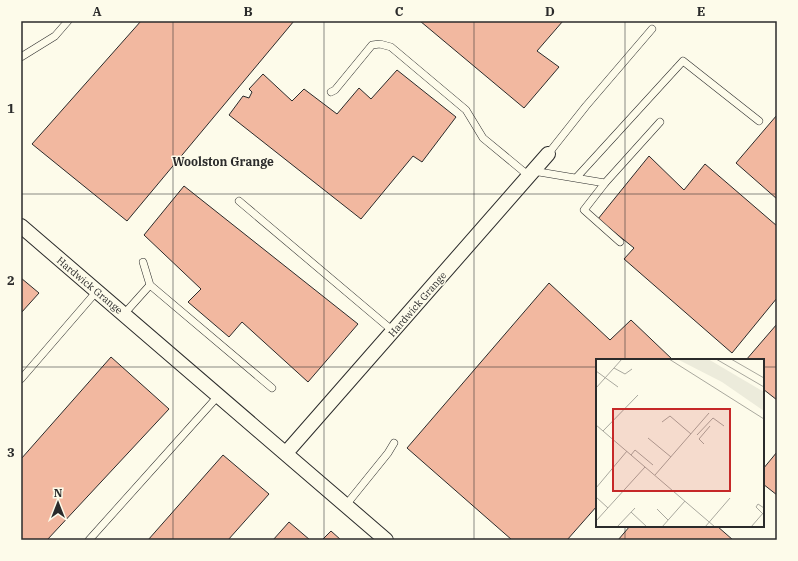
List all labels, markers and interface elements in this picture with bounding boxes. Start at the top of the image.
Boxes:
text: A [92,3,102,20]
text: B [243,3,253,20]
text: C [395,3,404,20]
text: D [545,3,555,20]
text: E [697,3,705,20]
text: 1 [7,100,15,117]
district label: Woolston Grange [172,154,274,169]
street label: Hardwick Grange [54,254,125,317]
street label: Hardwick Grange [385,269,449,340]
text: 2 [7,272,15,289]
inset map [596,359,764,527]
text: 3 [7,444,15,461]
north arrow [38,483,78,523]
text: N [54,486,63,500]

